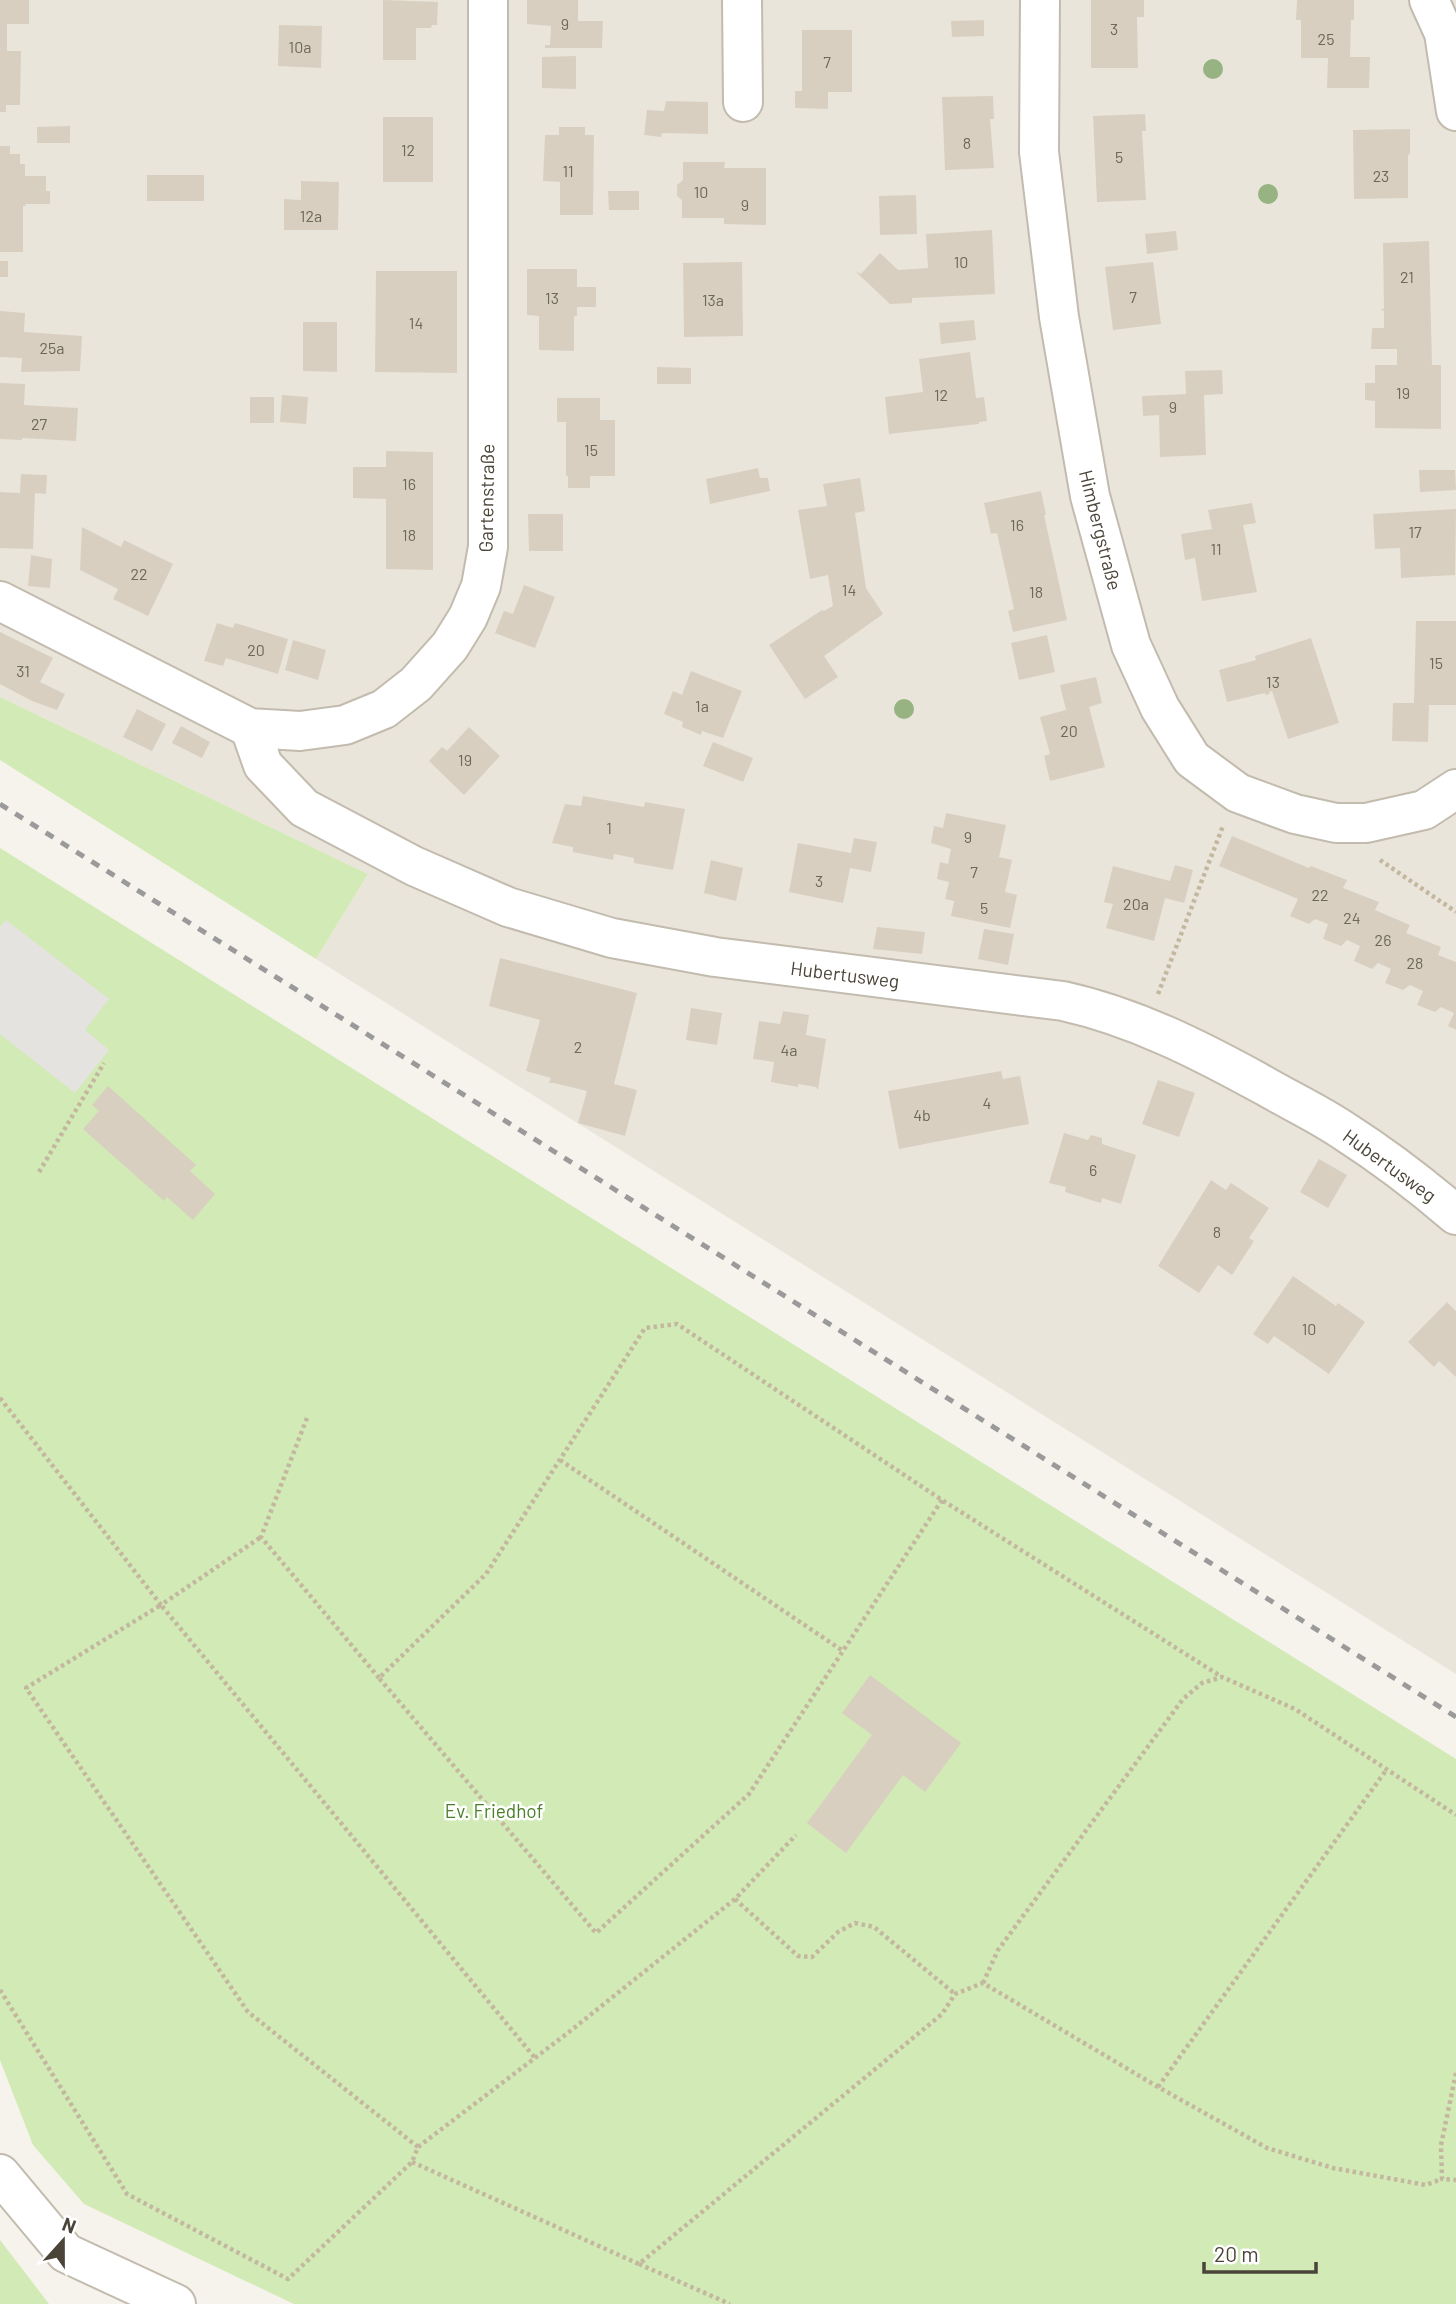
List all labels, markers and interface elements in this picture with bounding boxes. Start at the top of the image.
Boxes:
house number: 9 [561,14,569,33]
house number: 3 [1110,19,1118,38]
house number: 25 [1318,29,1334,48]
house number: 10a [289,37,311,56]
house number: 7 [823,52,831,71]
house number: 8 [963,133,971,152]
house number: 12 [401,140,415,159]
house number: 5 [1115,147,1123,166]
house number: 11 [562,161,574,180]
house number: 23 [1373,166,1389,185]
house number: 10 [694,182,708,201]
house number: 9 [741,195,749,214]
house number: 12a [300,206,322,225]
house number: 10 [954,252,968,271]
house number: 21 [1400,267,1414,286]
house number: 7 [1129,287,1137,306]
house number: 13 [545,288,559,307]
house number: 13a [702,290,724,309]
house number: 14 [409,313,423,332]
house number: 25a [40,338,64,357]
house number: 19 [1396,383,1410,402]
house number: 12 [934,385,948,404]
house number: 9 [1169,397,1177,416]
house number: 27 [31,414,47,433]
house number: 15 [584,440,598,459]
street label: Gartenstraße [474,443,498,553]
street label: Himbergstraße [1075,467,1127,593]
house number: 16 [402,474,416,493]
house number: 16 [1010,515,1024,534]
house number: 17 [1408,522,1422,541]
house number: 18 [402,525,416,544]
house number: 11 [1210,539,1222,558]
house number: 22 [130,564,148,583]
house number: 14 [842,580,856,599]
house number: 18 [1029,582,1043,601]
house number: 20 [247,640,265,659]
house number: 15 [1429,653,1443,672]
house number: 31 [16,661,30,680]
house number: 13 [1266,672,1280,691]
house number: 1a [695,696,709,715]
house number: 20 [1060,721,1078,740]
house number: 19 [458,750,472,769]
house number: 1 [606,818,612,837]
house number: 9 [964,827,972,846]
house number: 7 [970,862,978,881]
house number: 3 [815,871,823,890]
house number: 22 [1311,885,1329,904]
house number: 20a [1123,894,1149,913]
house number: 5 [980,898,988,917]
house number: 24 [1343,908,1361,927]
house number: 26 [1375,930,1391,949]
house number: 28 [1407,953,1423,972]
street label: Hubertusweg [789,956,901,992]
house number: 2 [574,1037,582,1056]
house number: 4a [781,1040,798,1059]
house number: 4 [983,1093,991,1112]
house number: 4b [913,1105,931,1124]
street label: Hubertusweg [1339,1124,1441,1206]
house number: 6 [1089,1160,1097,1179]
house number: 8 [1213,1222,1221,1241]
house number: 10 [1302,1319,1316,1338]
park label: Ev. Friedhof [445,1799,543,1822]
north arrow [28,2206,98,2276]
text: N [59,2212,79,2238]
scale bar [1204,2230,1316,2274]
text: 20 m [1214,2241,1259,2266]

